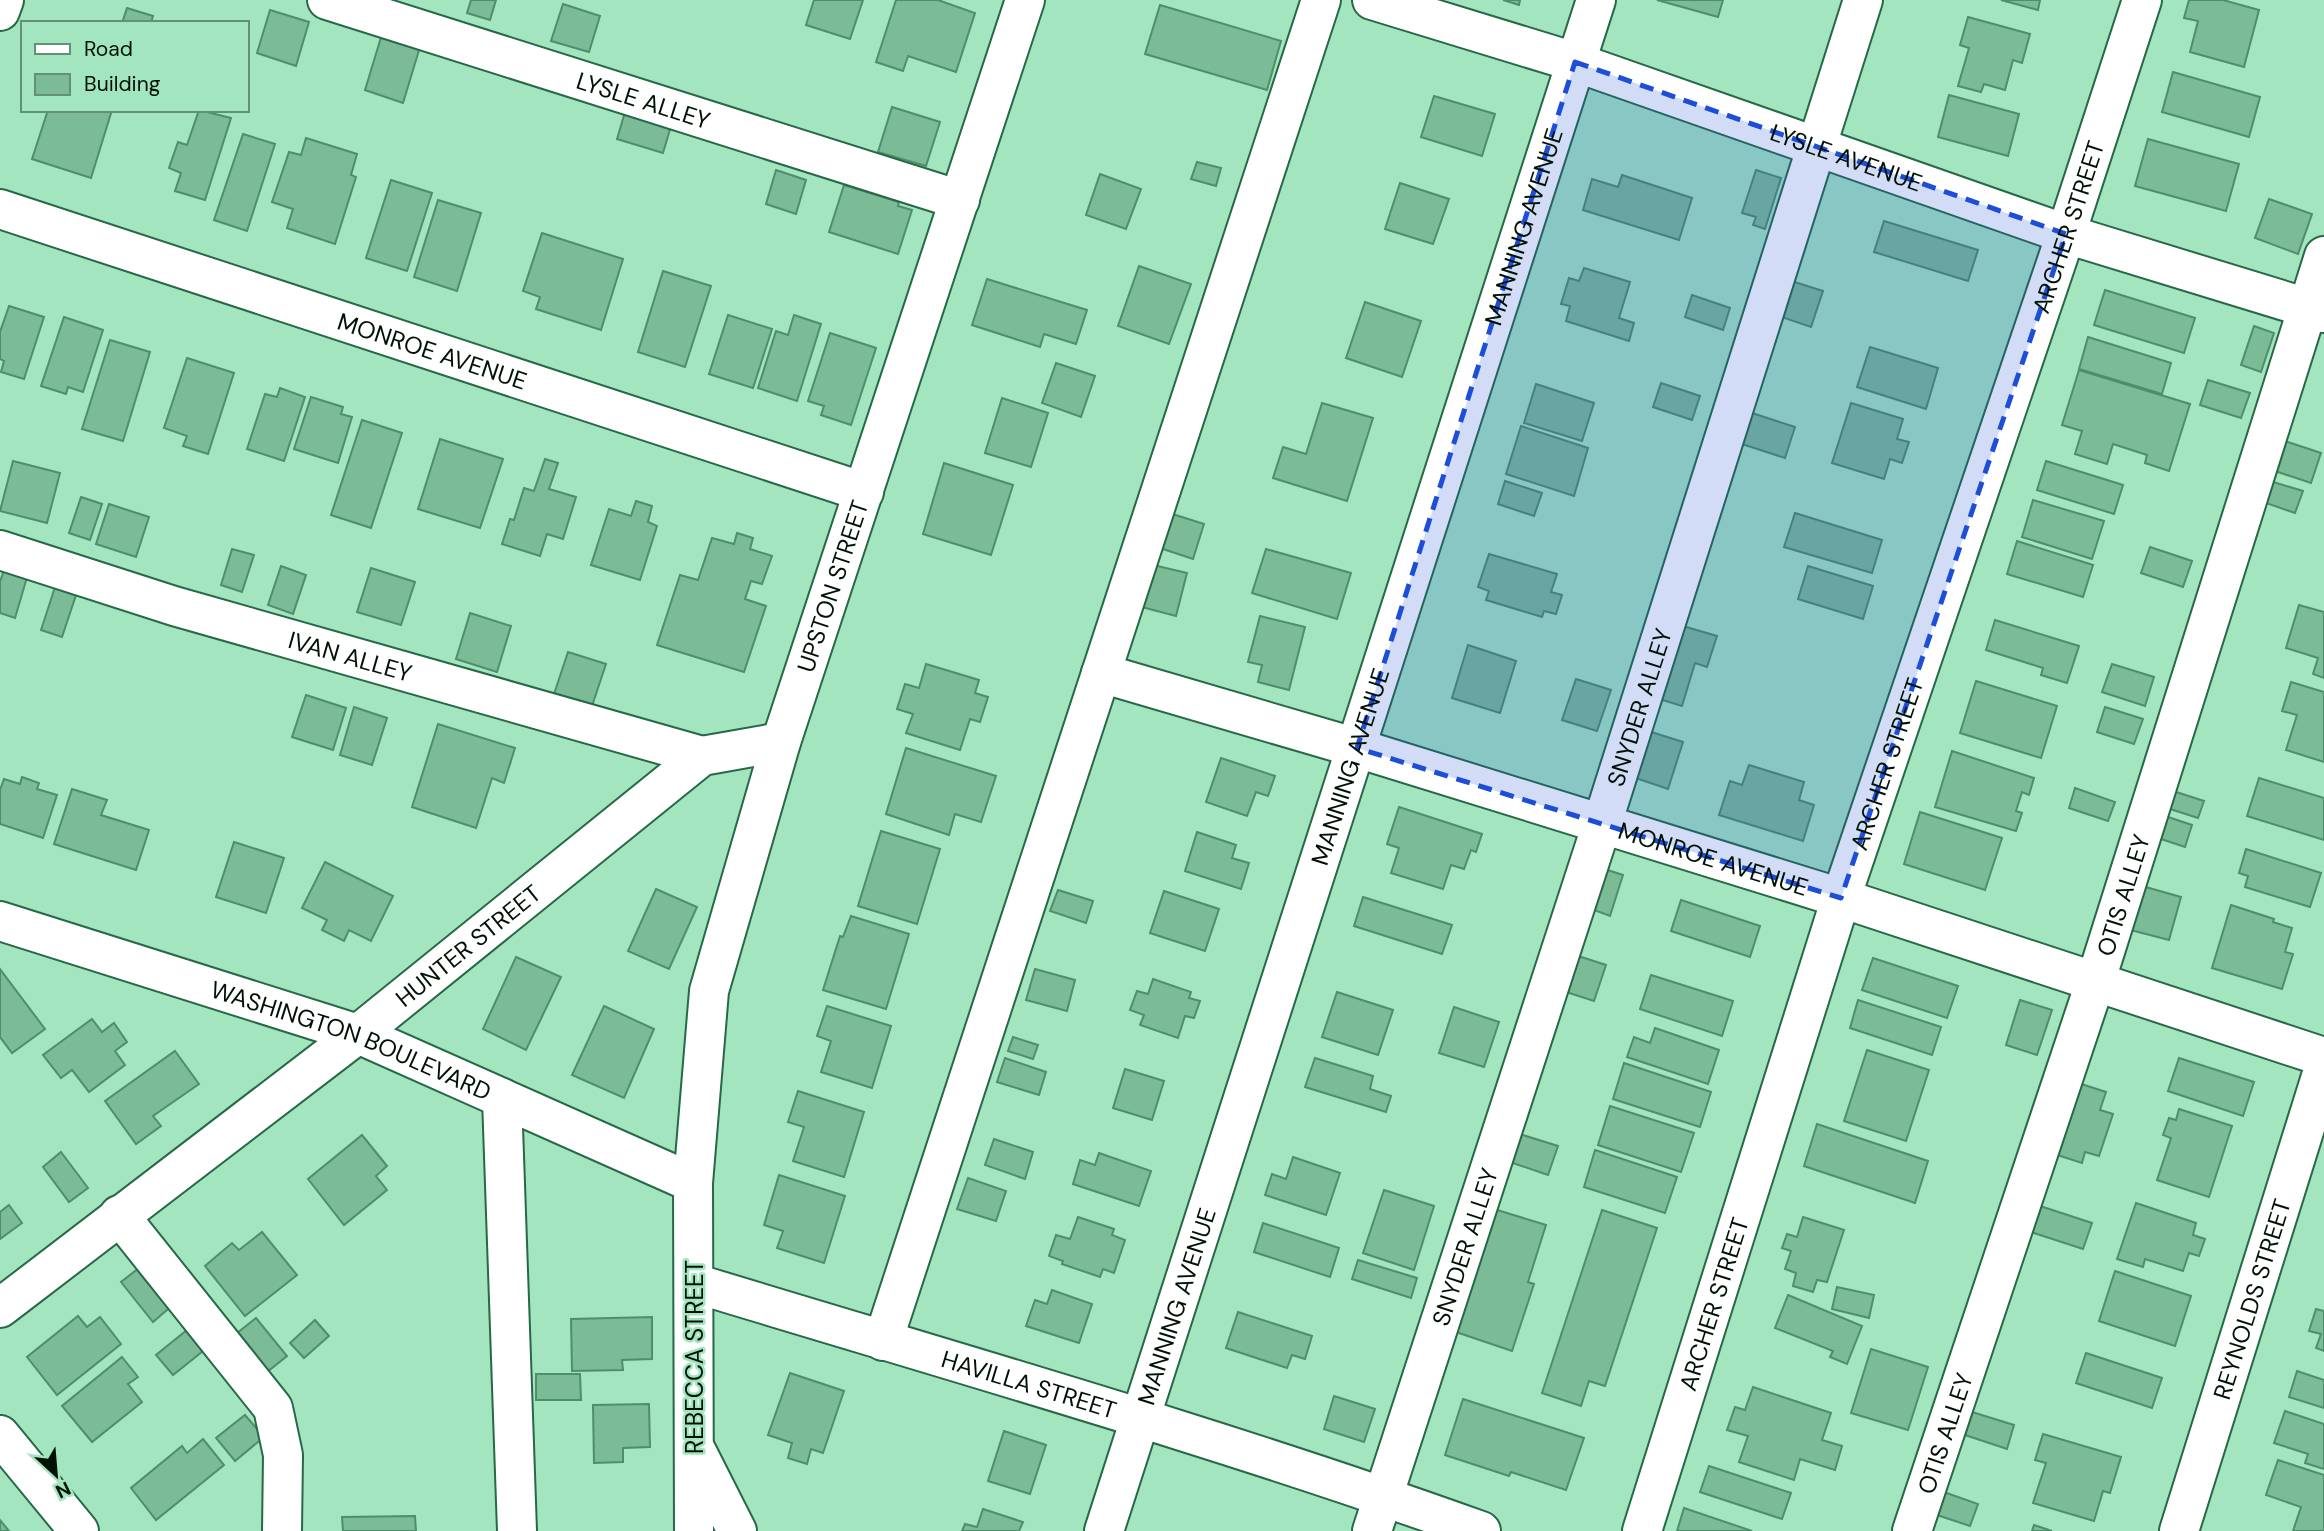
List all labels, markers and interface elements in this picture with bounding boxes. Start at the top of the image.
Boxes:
legend [21,21,248,112]
text: Road [84,35,133,63]
street label: LYSLE ALLEY [573,64,714,136]
text: Building [84,70,161,98]
street label: LYSLE AVENUE [1766,116,1927,198]
street label: MANNING AVENUE [1477,124,1569,329]
street label: ARCHER STREET [2025,137,2111,317]
street label: MONROE AVENUE [334,305,531,396]
street label: UPSTON STREET [790,496,875,676]
street label: IVAN ALLEY [285,624,416,688]
street label: SNYDER ALLEY [1599,624,1679,790]
street label: MANNING AVENUE [1304,664,1396,869]
street label: ARCHER STREET [1843,674,1930,854]
street label: MONROE AVENUE [1615,814,1812,902]
street label: OTIS ALLEY [2089,830,2156,960]
street label: HUNTER STREET [389,877,547,1013]
street label: WASHINGTON BOULEVARD [207,973,496,1107]
street label: SNYDER ALLEY [1424,1164,1505,1329]
street label: REYNOLDS STREET [2206,1195,2297,1403]
street label: MANNING AVENUE [1130,1204,1222,1409]
street label: ARCHER STREET [1672,1214,1755,1394]
street label: REBECCA STREET [679,1260,710,1454]
street label: HAVILLA STREET [938,1343,1120,1425]
street label: OTIS ALLEY [1910,1369,1979,1498]
north arrow [21,1440,91,1510]
text: N [52,1476,75,1504]

